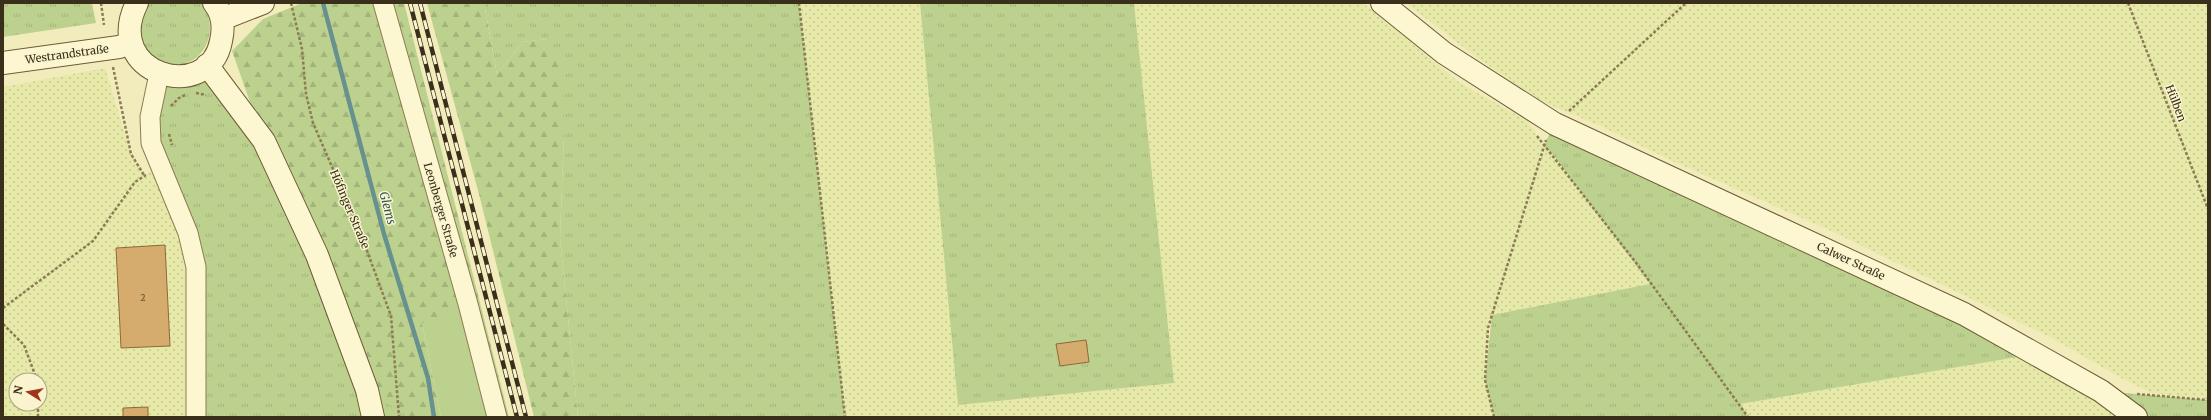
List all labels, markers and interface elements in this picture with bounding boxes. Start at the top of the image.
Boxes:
street label: Westrandstraße [23,41,110,67]
street label: Hülben [2163,82,2190,124]
street label: Leonberger Straße [421,161,461,259]
street label: Höfinger Straße [327,167,373,251]
water label: Glems [376,190,400,226]
street label: Calwer Straße [1815,239,1888,283]
house number: 2 [140,292,146,303]
north arrow [8,372,48,412]
text: N [10,384,26,396]

